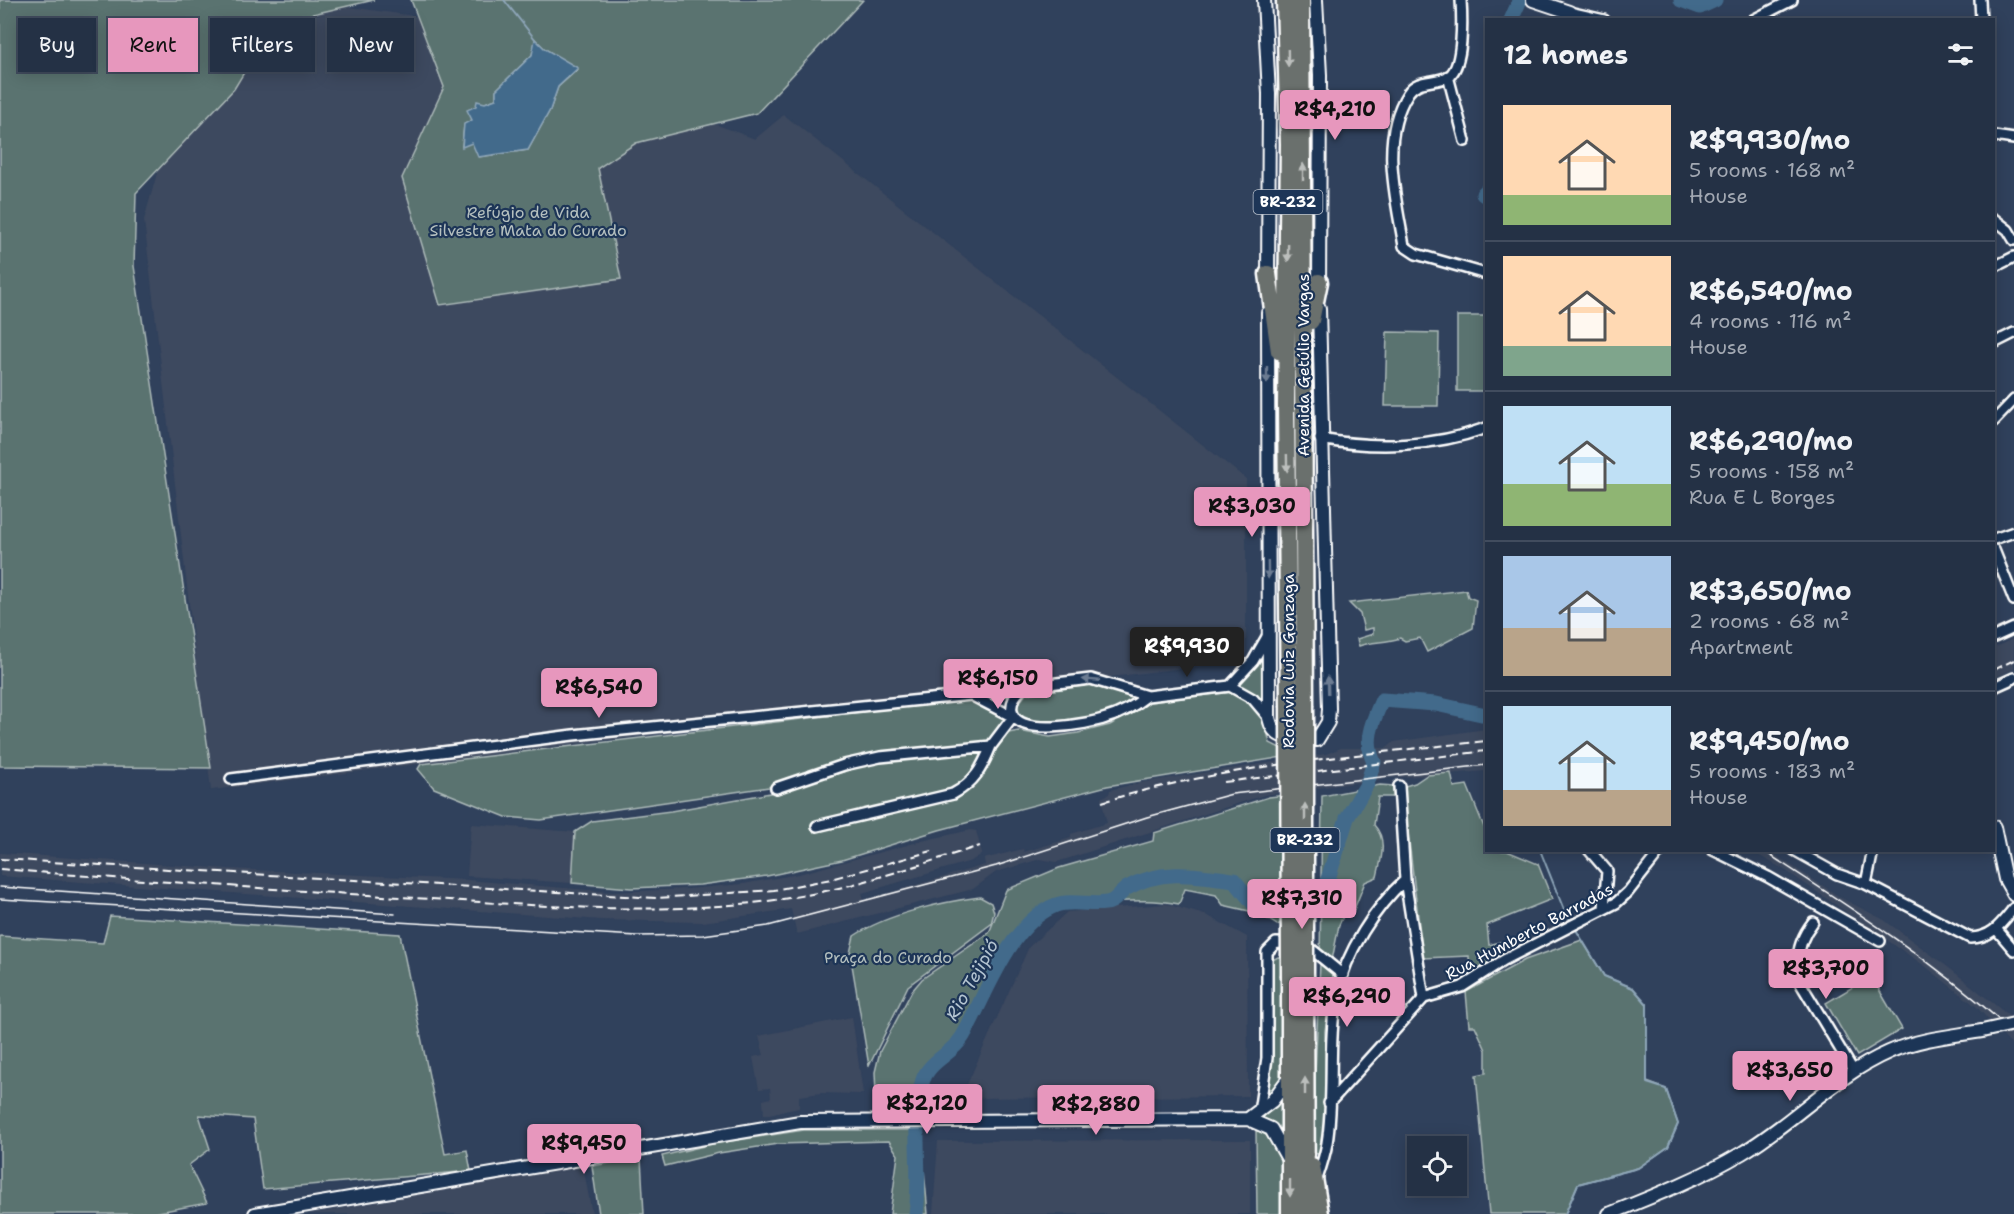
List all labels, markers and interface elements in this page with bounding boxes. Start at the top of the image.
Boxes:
chip: Buy [18,18,96,72]
chip: Rent [108,18,198,72]
chip: Filters [210,18,315,72]
chip: New [327,18,414,72]
text: 12 homes [1503,37,1628,72]
icon: filters [1944,38,1977,71]
one-way arrow [1283,49,1293,68]
pin: R$4,210 [1280,90,1390,141]
text: R$4,210 [1294,96,1376,122]
text: R$9,930/mo [1689,122,1850,157]
icon: home [1551,129,1623,201]
text: 5 rooms · 168 m² [1689,157,1855,183]
one-way arrow [1298,163,1308,182]
text: House [1689,183,1748,209]
road number: BR-232 [1254,190,1322,214]
park label: Refúgio de Vida Silvestre Mata do Curado [429,202,627,241]
one-way arrow [1283,244,1293,263]
text: R$6,540/mo [1689,273,1853,308]
street label: Avenida Getúlio Vargas [1293,274,1314,456]
icon: home [1551,280,1623,352]
text: 4 rooms · 116 m² [1689,308,1851,334]
text: House [1689,334,1748,360]
one-way arrow [1262,365,1272,384]
text: R$6,290/mo [1689,423,1853,458]
icon: home [1551,430,1623,502]
one-way arrow [1282,454,1292,473]
text: 5 rooms · 158 m² [1689,458,1854,484]
text: Rua E L Borges [1689,484,1835,510]
pin: R$3,030 [1197,487,1307,538]
text: R$3,030 [1208,493,1296,519]
one-way arrow [1263,560,1273,579]
text: R$3,650/mo [1689,573,1852,608]
street label: Rodovia Luiz Gonzaga [1278,574,1299,748]
icon: home [1551,580,1623,652]
text: 2 rooms · 68 m² [1689,608,1849,634]
pin: R$9,930 [1132,627,1242,678]
text: R$9,930 [1144,633,1230,659]
text: Apartment [1689,634,1793,660]
pin: R$6,150 [943,659,1053,710]
text: R$6,150 [957,665,1039,691]
pin: R$6,540 [544,668,654,719]
text: R$6,540 [555,674,643,700]
one-way arrow [1081,675,1100,685]
one-way arrow [1323,675,1332,694]
text: R$9,450/mo [1689,723,1850,758]
icon: home [1551,730,1623,802]
text: 5 rooms · 183 m² [1689,758,1855,784]
text: House [1689,784,1748,810]
one-way arrow [1300,803,1310,822]
road number: BR-232 [1270,828,1340,852]
street label: Rua Humberto Barradas [1442,878,1617,985]
pin: R$7,310 [1247,879,1357,930]
text: R$7,310 [1261,885,1343,911]
water label: Rio Tejipió [940,935,1004,1025]
park label: Praça do Curado [824,947,952,968]
pin: R$3,700 [1771,949,1881,1000]
text: R$3,700 [1783,955,1869,981]
pin: R$6,290 [1292,977,1402,1028]
text: R$6,290 [1303,983,1391,1009]
pin: R$3,650 [1735,1051,1845,1102]
text: R$3,650 [1746,1057,1834,1083]
one-way arrow [1300,1077,1310,1096]
pin: R$2,120 [872,1084,982,1135]
pin: R$2,880 [1041,1085,1151,1136]
text: R$2,120 [886,1090,968,1116]
text: R$2,880 [1051,1091,1141,1117]
pin: R$9,450 [529,1124,639,1175]
text: R$9,450 [541,1130,627,1156]
map controls [1407,1136,1467,1196]
button: locate [1407,1136,1467,1196]
one-way arrow [1286,1178,1295,1197]

